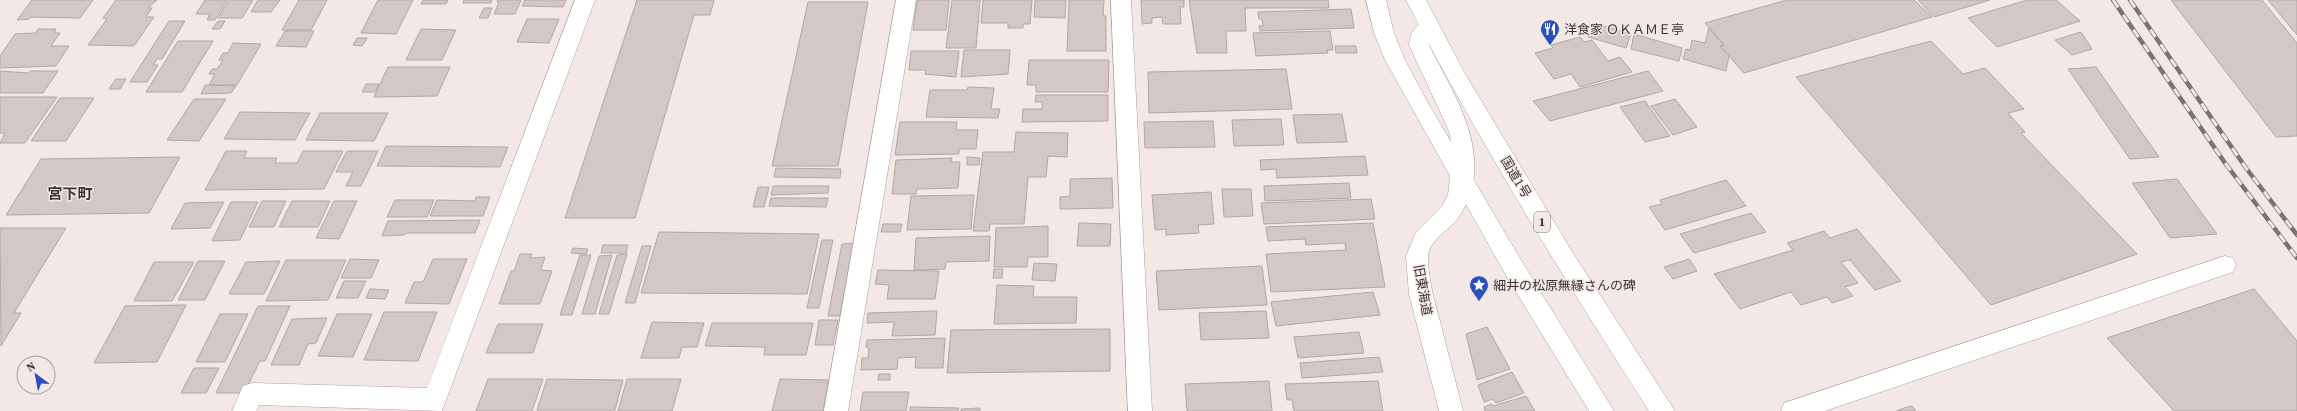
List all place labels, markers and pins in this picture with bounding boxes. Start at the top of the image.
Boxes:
restaurant icon: 洋食家 ＯＫＡＭＥ亭 [1539,18,1561,46]
place label: 洋食家 ＯＫＡＭＥ亭 [1564,21,1684,38]
place icon: 細井の松原無縁さんの碑 [1468,274,1490,302]
place label: 細井の松原無縁さんの碑 [1493,277,1636,294]

